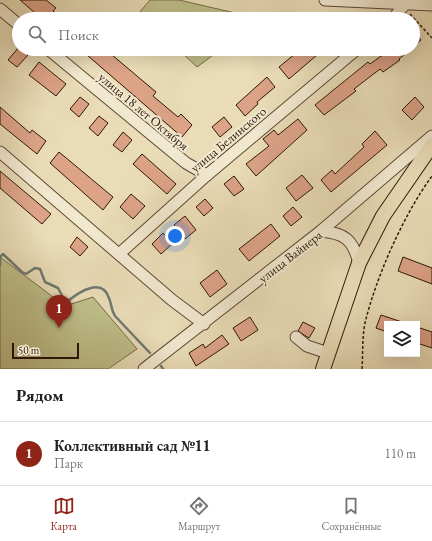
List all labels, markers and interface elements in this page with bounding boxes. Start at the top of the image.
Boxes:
search box [12,12,420,56]
icon: search [26,23,48,45]
text: Поиск [58,25,99,44]
street label: улица 18 лет Октября [95,69,192,154]
street label: улица Белинского [187,103,270,176]
your location [165,226,185,246]
street label: улица Вайнера [255,226,326,287]
pin: 1 [46,295,72,328]
map controls [384,321,420,357]
button: layers [384,321,420,357]
scale bar [12,341,79,360]
text: 50 m [18,343,39,357]
text: Рядом [16,384,64,406]
text: Коллективный сад №11 [54,436,211,455]
text: 1 [26,445,32,462]
text: 110 m [385,445,416,462]
text: Парк [54,455,83,472]
tab: Карта [51,495,77,533]
tab: Маршрут [178,495,220,533]
tab: Сохранённые [321,495,381,533]

